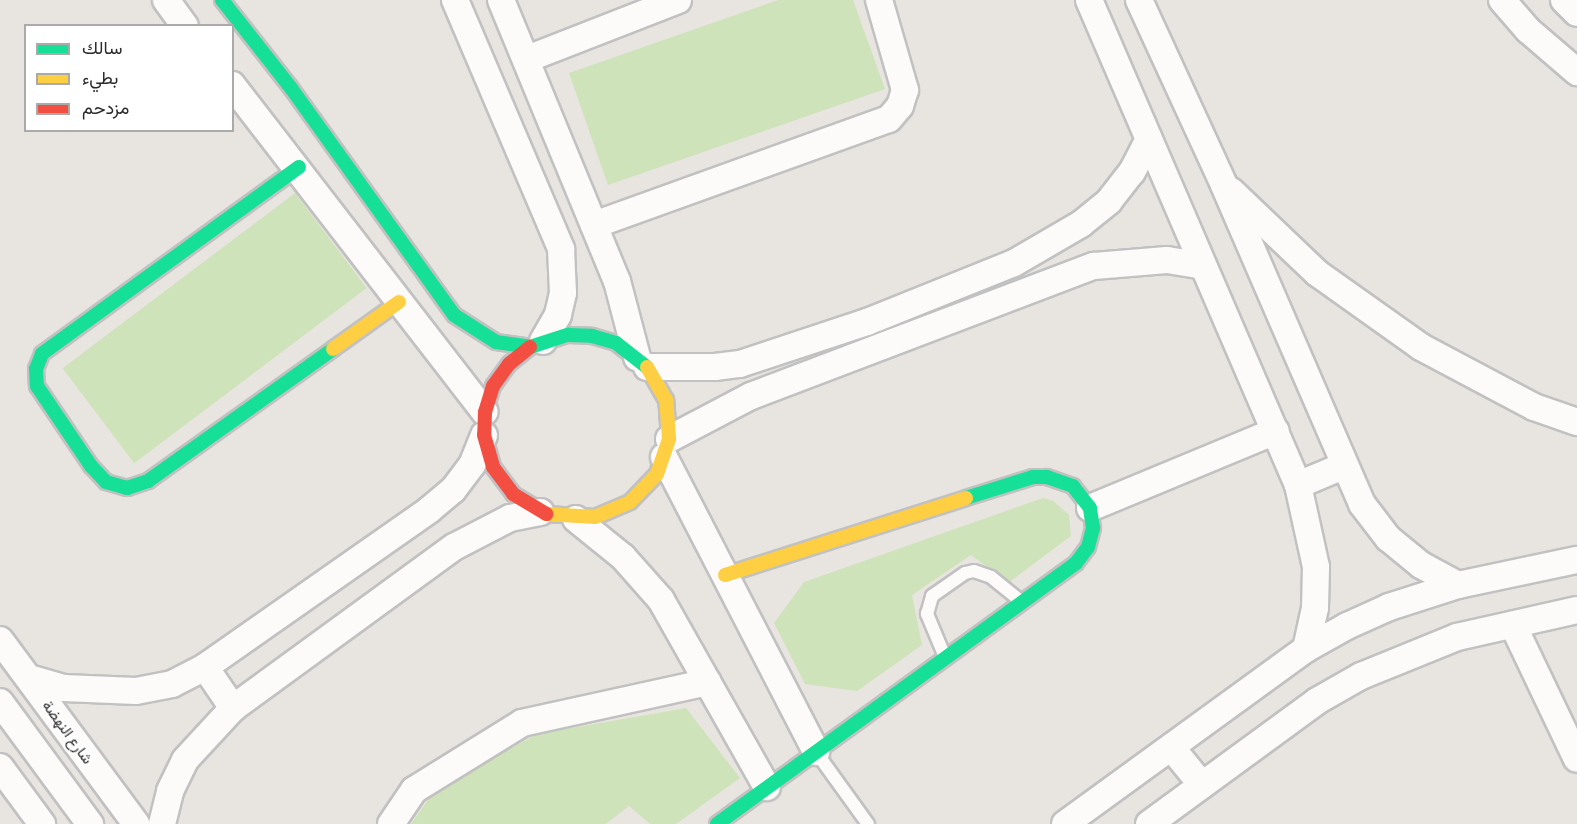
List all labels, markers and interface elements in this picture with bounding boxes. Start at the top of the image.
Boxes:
legend [24,24,234,132]
text: سالك [82,35,122,59]
text: بطيء [82,65,118,89]
text: مزدحم [82,95,129,119]
street label: شارع النهضة [39,697,97,767]

